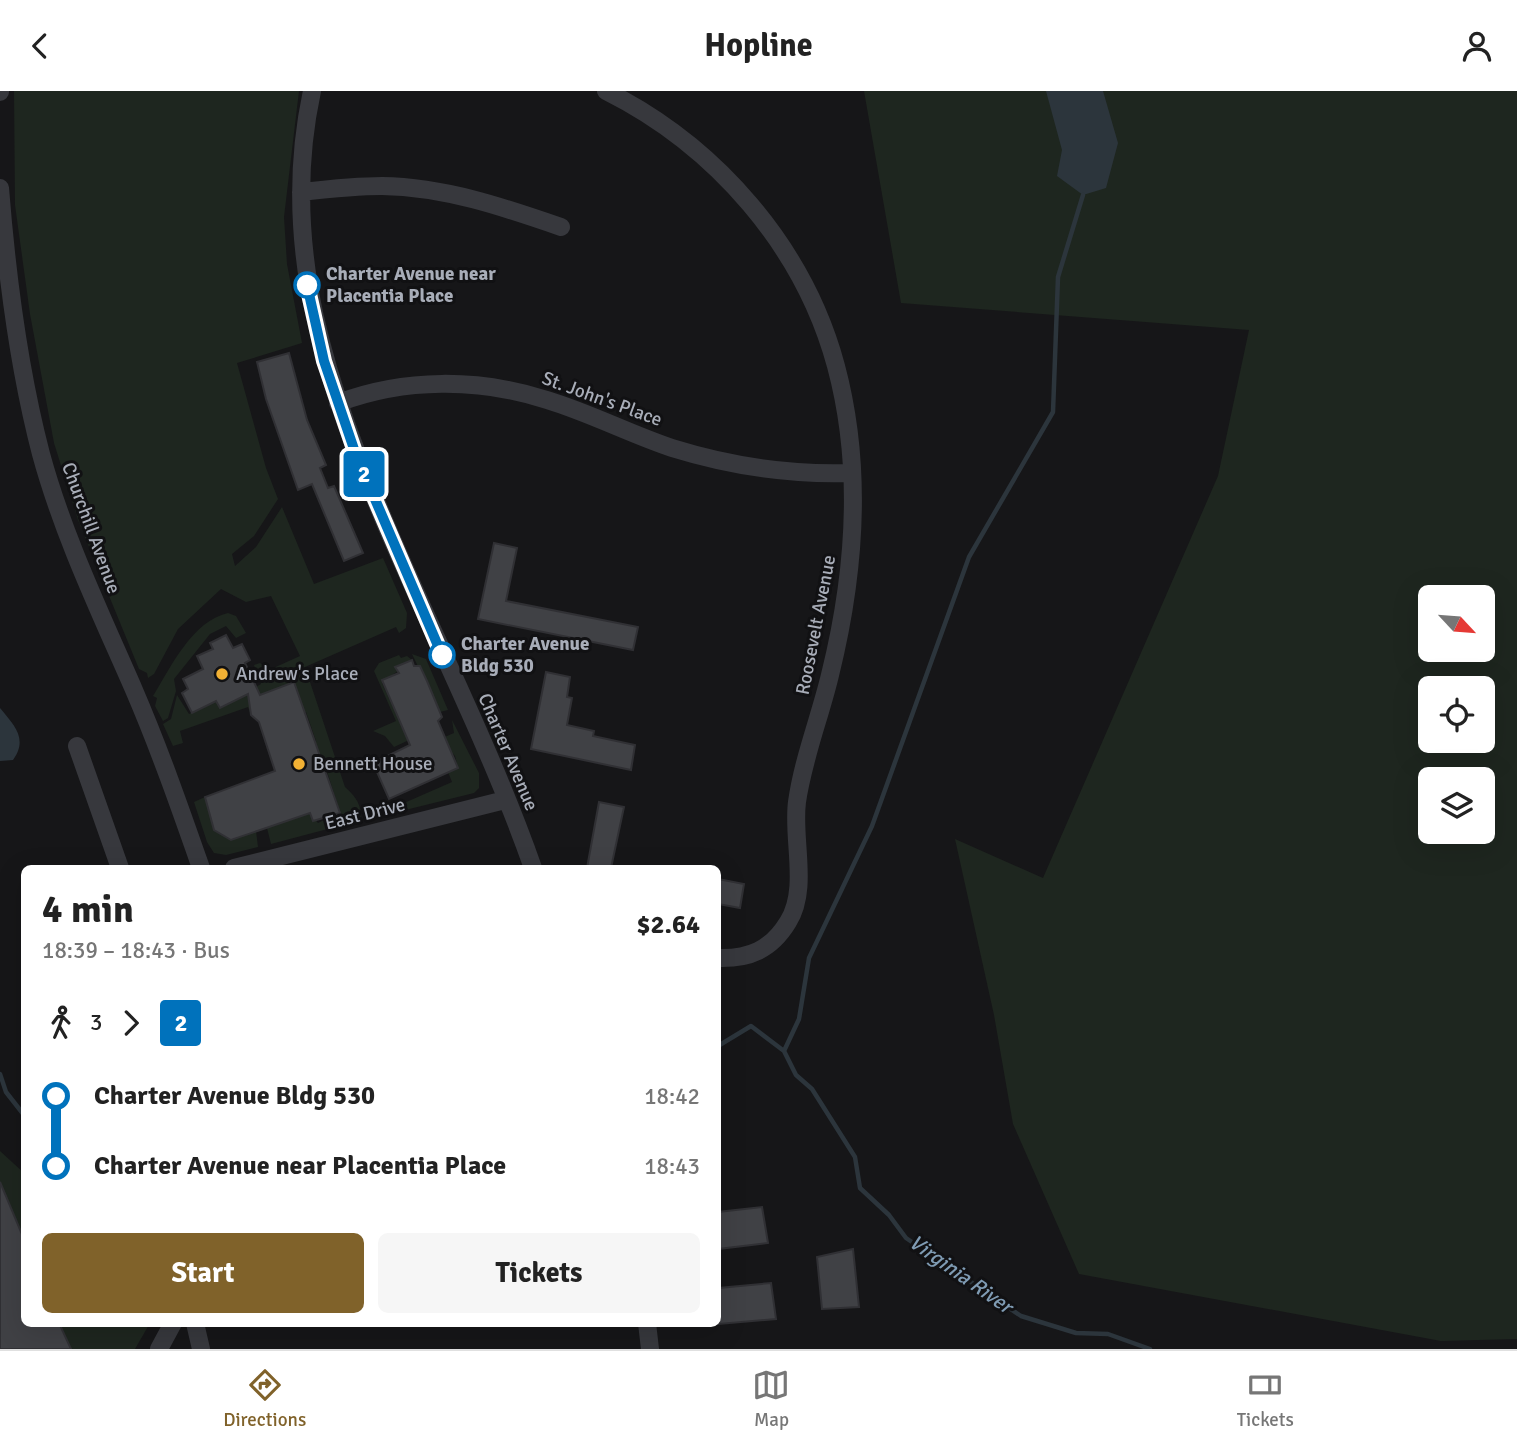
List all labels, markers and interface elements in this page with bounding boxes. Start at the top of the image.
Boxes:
text: Hopline [704,26,813,65]
icon: back [21,27,59,65]
icon: person [1458,27,1496,65]
place label: Charter Avenue near Placentia Place [326,262,496,308]
marker: Charter Avenue near Placentia Place [294,272,320,298]
street label: St. John's Place [539,366,665,432]
line badge: 2 [341,451,387,497]
street label: Churchill Avenue [56,459,126,597]
text: 2 [358,459,370,489]
street label: Roosevelt Avenue [791,553,841,697]
north arrow [1418,585,1494,661]
map controls [1418,585,1495,844]
place label: Charter Avenue Bldg 530 [461,632,589,678]
marker: Charter Avenue Bldg 530 [429,642,455,668]
place label: Andrew's Place [236,662,358,686]
marker: Andrew's Place [214,666,230,682]
button: locate [1418,676,1495,753]
street label: Charter Avenue [472,690,544,814]
place label: Bennett House [313,752,433,776]
marker: Bennett House [291,756,307,772]
button: layers [1418,767,1495,844]
street label: East Drive [322,792,408,836]
text: 4 min [42,886,134,933]
text: $2.64 [636,909,700,941]
text: 18:39 – 18:43 · Bus [42,936,230,965]
icon: walk [42,1004,80,1042]
icon: forward [112,1004,150,1042]
text: 3 [90,1008,102,1037]
text: 2 [174,1008,187,1038]
text: Charter Avenue Bldg 530 [94,1080,375,1112]
text: 18:42 [644,1082,700,1111]
text: Charter Avenue near Placentia Place [94,1150,506,1182]
text: 18:43 [644,1152,700,1181]
water label: Virginia River [904,1229,1020,1321]
button: Start [42,1233,364,1313]
button: Tickets [378,1233,700,1313]
tab: Directions [223,1366,306,1432]
tab: Map [752,1366,790,1432]
tab: Tickets [1237,1366,1294,1432]

